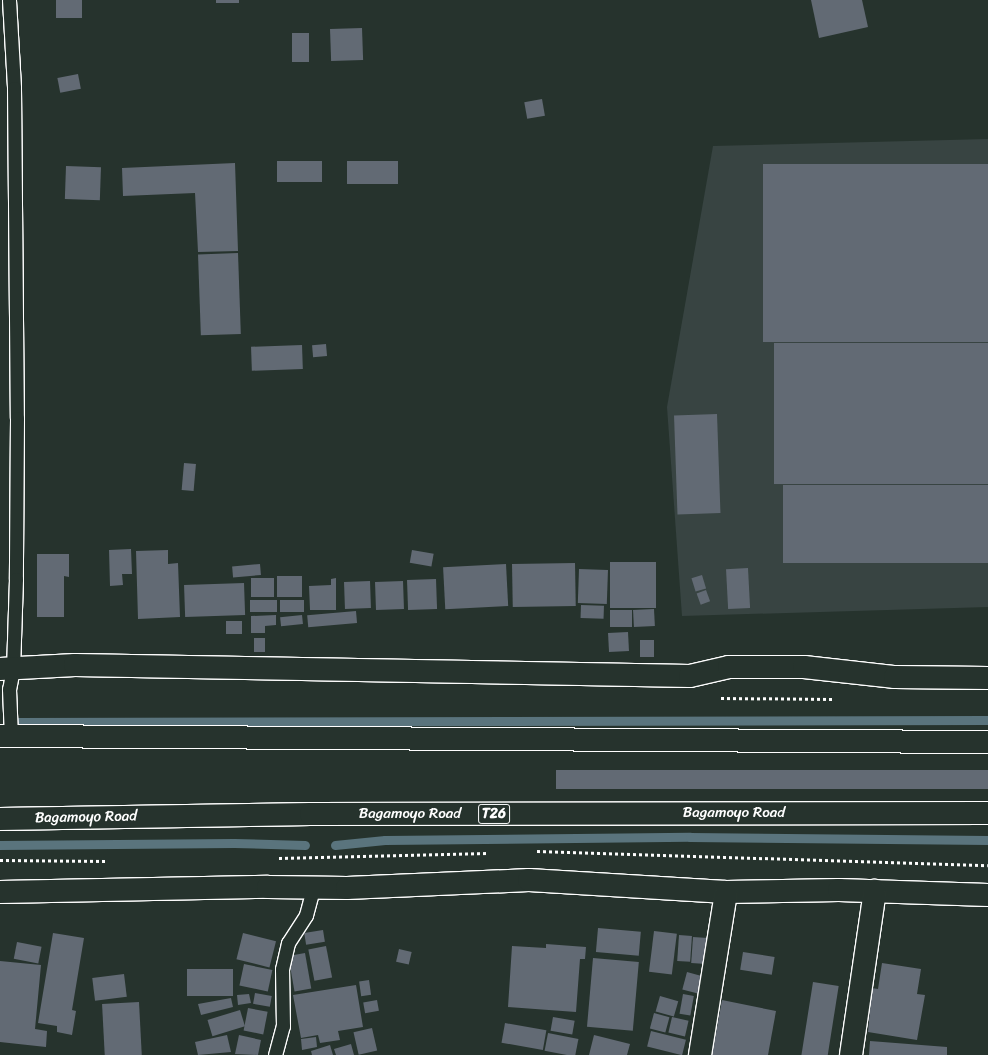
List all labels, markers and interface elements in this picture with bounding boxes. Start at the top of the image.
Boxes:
road number: T26 [478,802,510,826]
street label: Bagamoyo Road [683,804,785,822]
street label: Bagamoyo Road [359,805,461,823]
street label: Bagamoyo Road [35,807,137,827]

